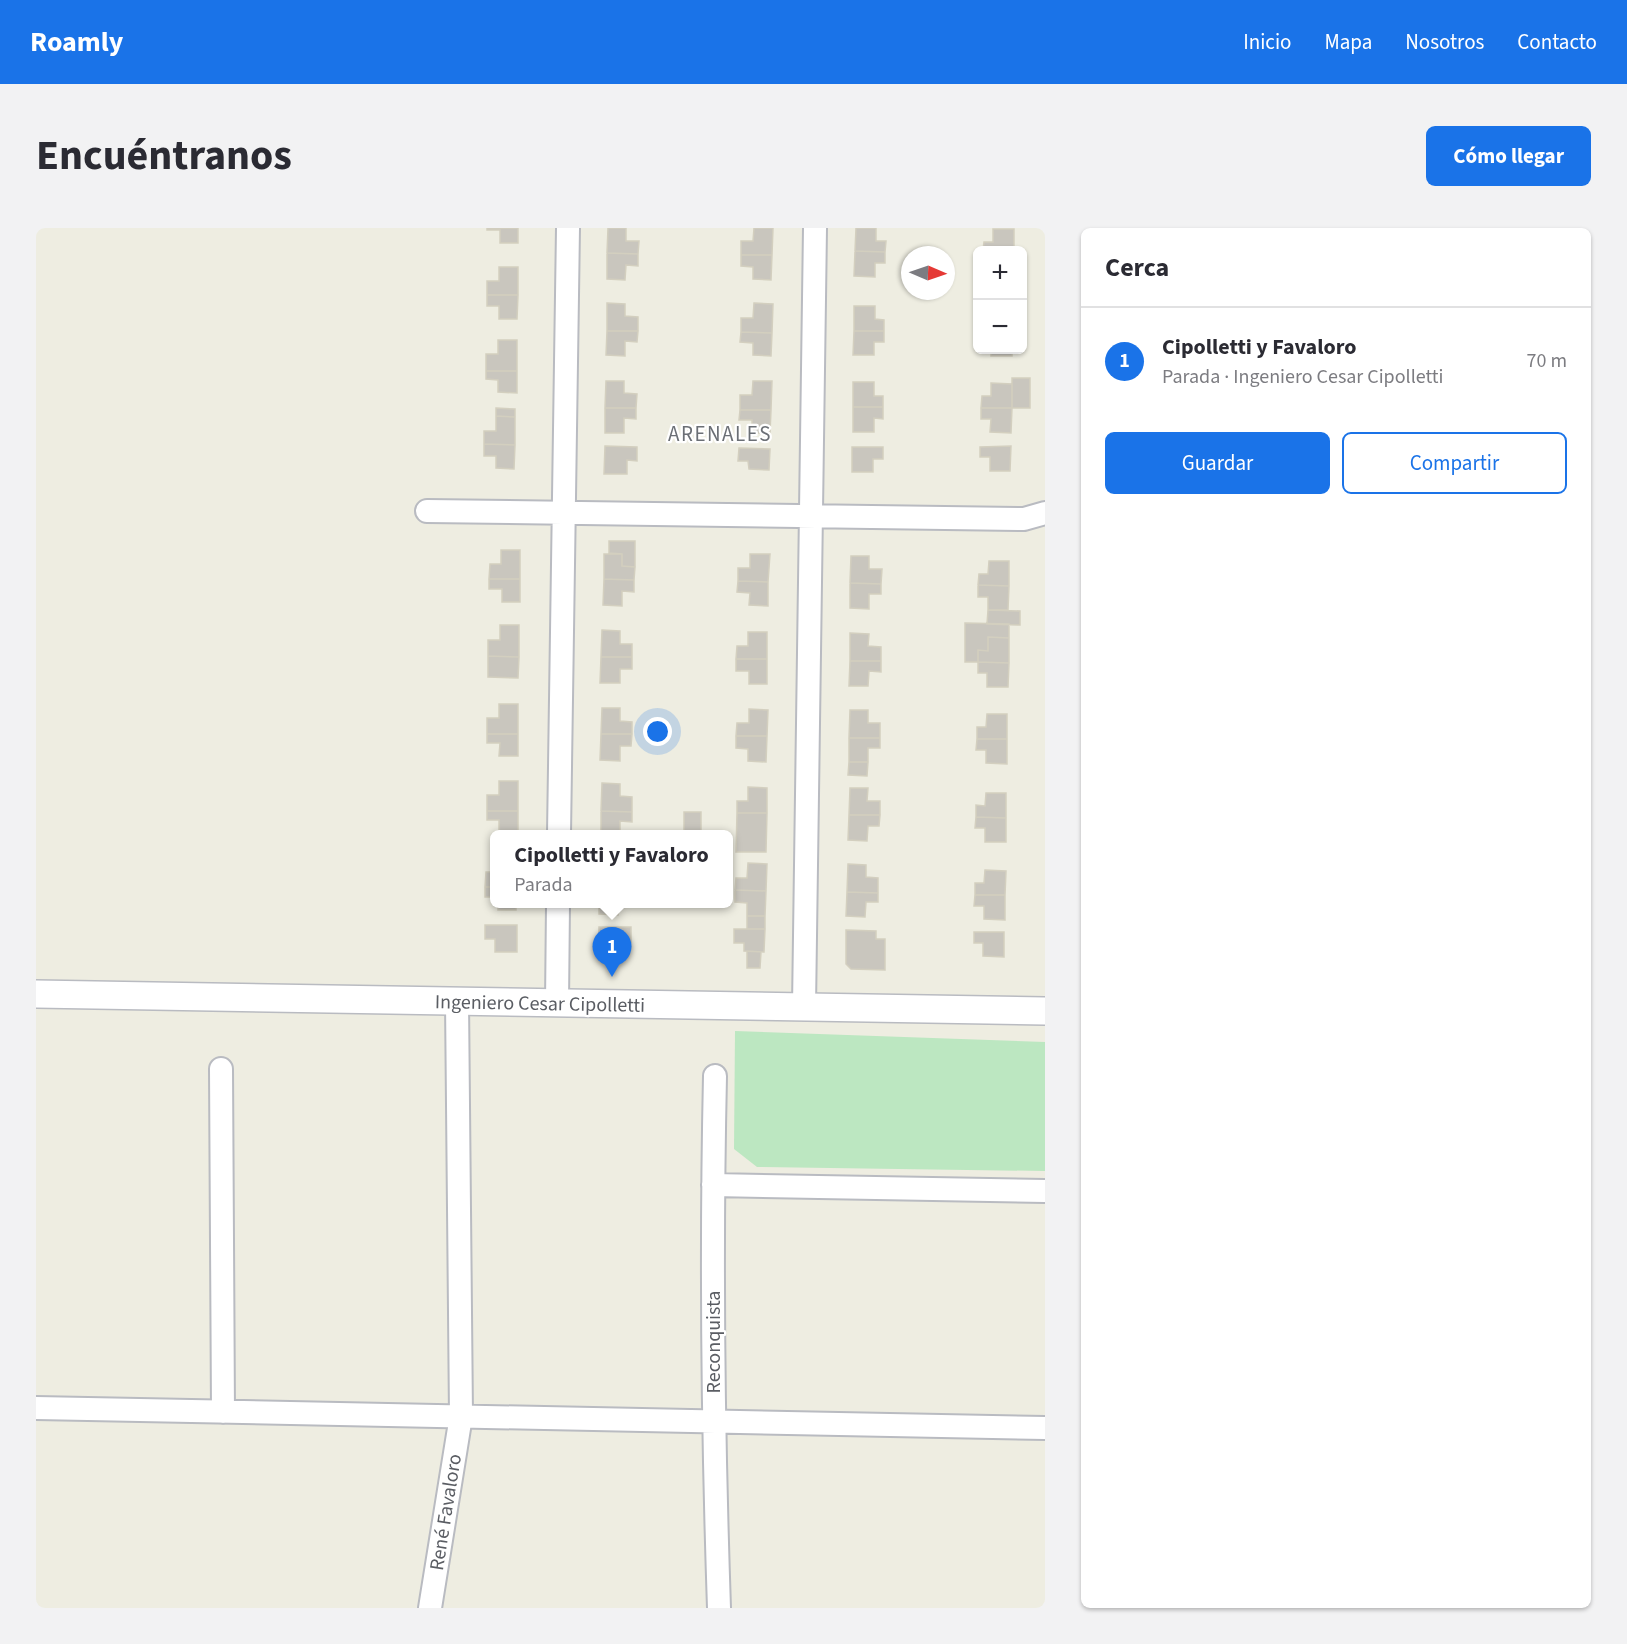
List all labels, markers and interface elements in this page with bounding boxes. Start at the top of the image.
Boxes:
text: Roamly [30,22,123,62]
text: Inicio [1243,27,1291,57]
text: Mapa [1324,27,1372,57]
text: Nosotros [1405,27,1484,57]
text: Contacto [1517,27,1597,57]
text: Encuéntranos [36,126,292,186]
button: Cómo llegar [1426,126,1591,186]
north arrow [901,246,955,300]
map controls [973,246,1027,354]
button: + [973,246,1027,300]
text: Cerca [1105,249,1169,286]
button: − [973,300,1027,354]
text: Cipolletti y Favaloro [1162,331,1356,363]
text: 1 [1119,347,1130,375]
text: 70 m [1527,347,1567,375]
text: Parada · Ingeniero Cesar Cipolletti [1162,363,1444,391]
district label: ARENALES [668,419,772,449]
button: Guardar [1105,432,1330,494]
button: Compartir [1342,432,1567,494]
your location [643,717,672,746]
popup [490,830,733,908]
text: Cipolletti y Favaloro [514,839,709,871]
text: Parada [514,871,573,899]
pin: 1 [592,928,632,977]
street label: Ingeniero Cesar Cipolletti [435,988,645,1020]
street label: Reconquista [700,1291,728,1393]
street label: René Favaloro [423,1452,469,1573]

